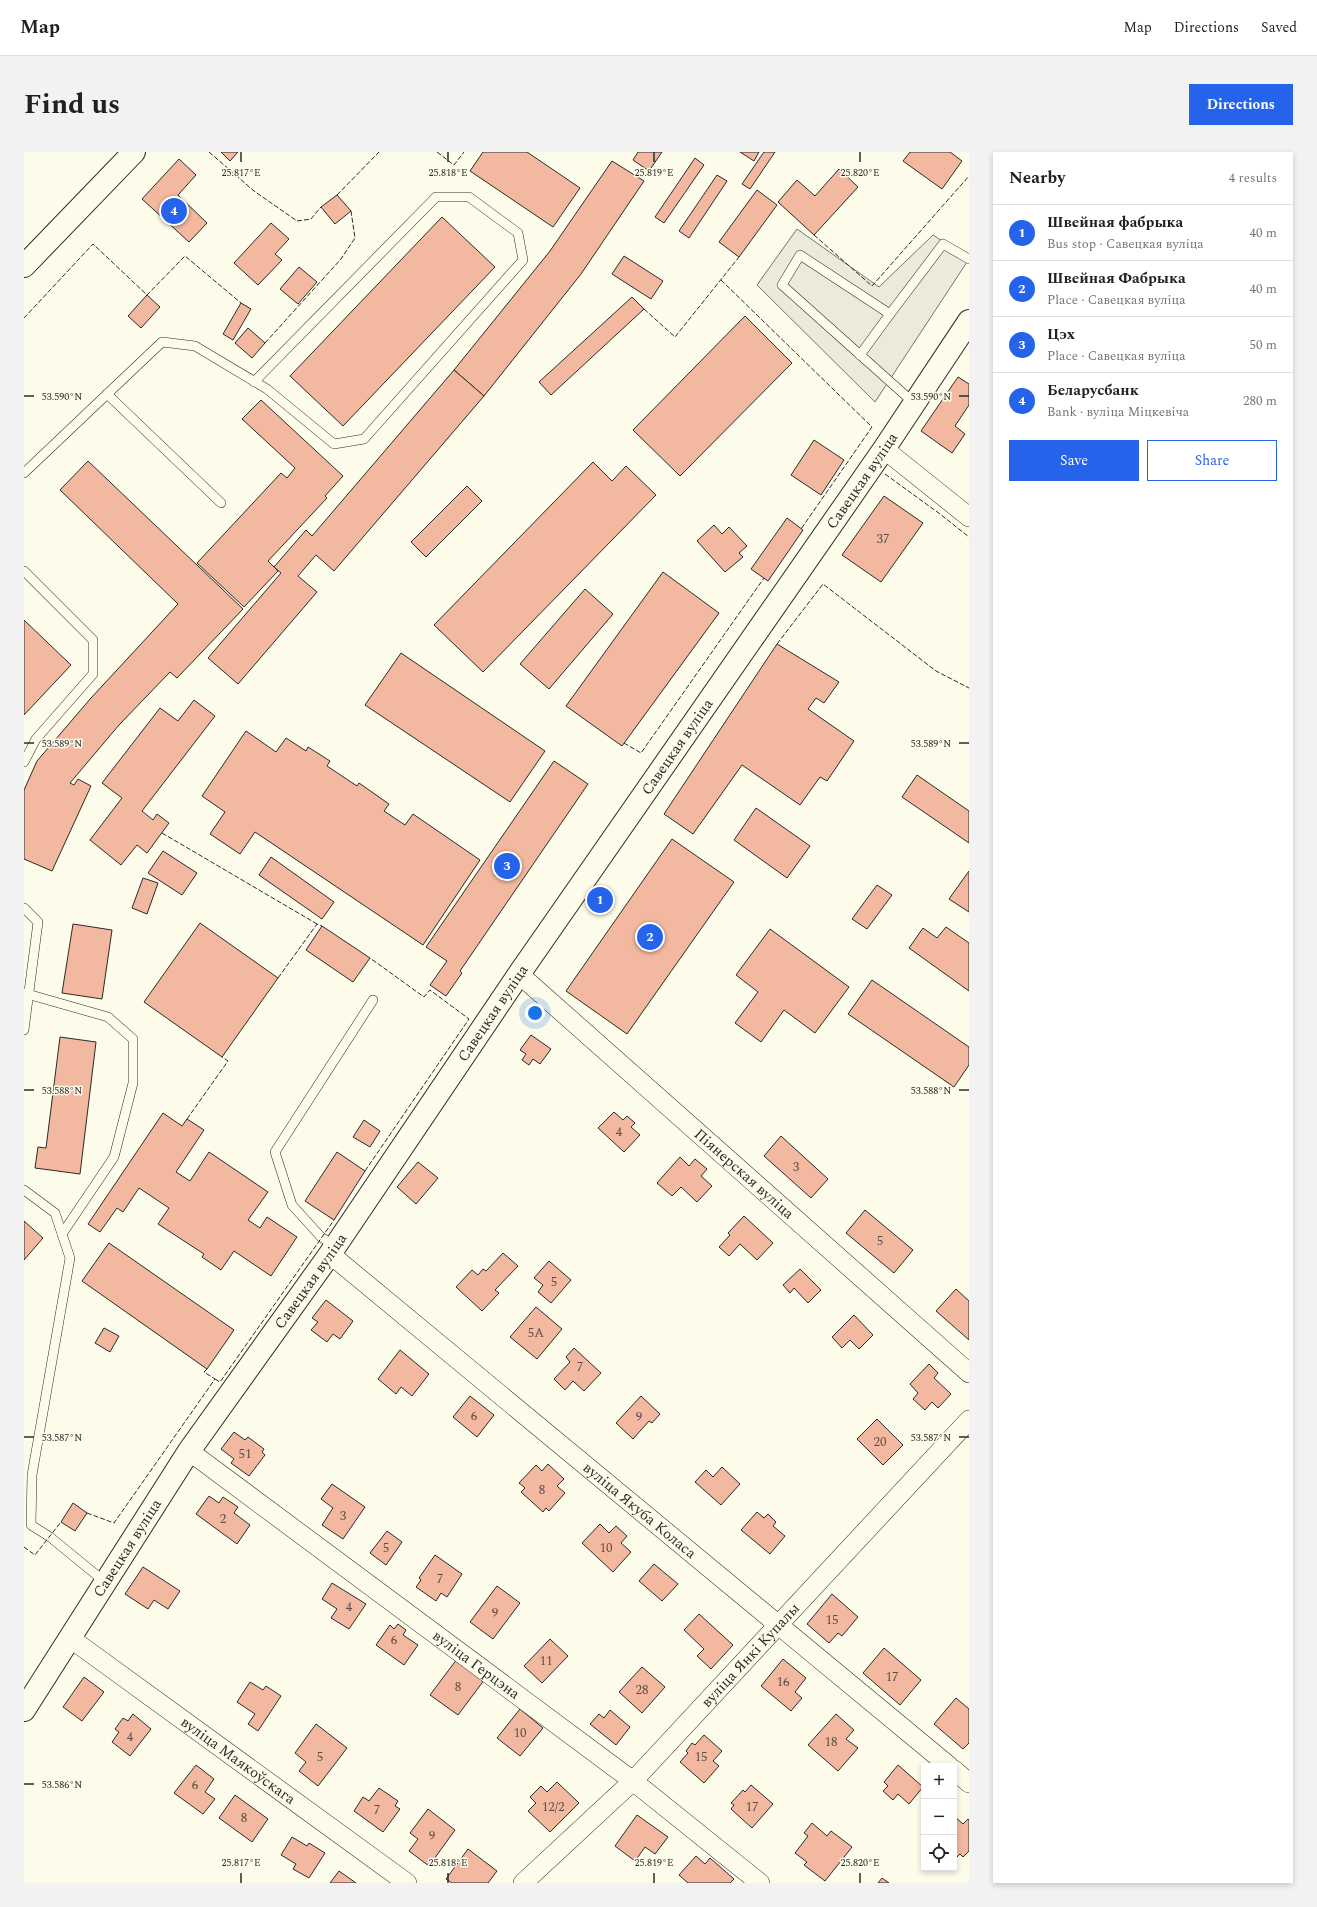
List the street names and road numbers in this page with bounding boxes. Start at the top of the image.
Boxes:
street label: Савецкая вуліца [820,427,904,534]
street label: Савецкая вуліца [635,693,719,800]
street label: Савецкая вуліца [451,959,534,1066]
street label: Піянерская вуліца [689,1123,800,1225]
street label: Савецкая вуліца [268,1228,353,1334]
street label: вуліца Якуба Коласа [578,1456,702,1565]
street label: Савецкая вуліца [87,1494,168,1602]
street label: вуліца Янкі Купалы [695,1597,805,1713]
street label: вуліца Герцэна [428,1624,525,1705]
street label: вуліца Маякоўскага [176,1711,301,1810]

